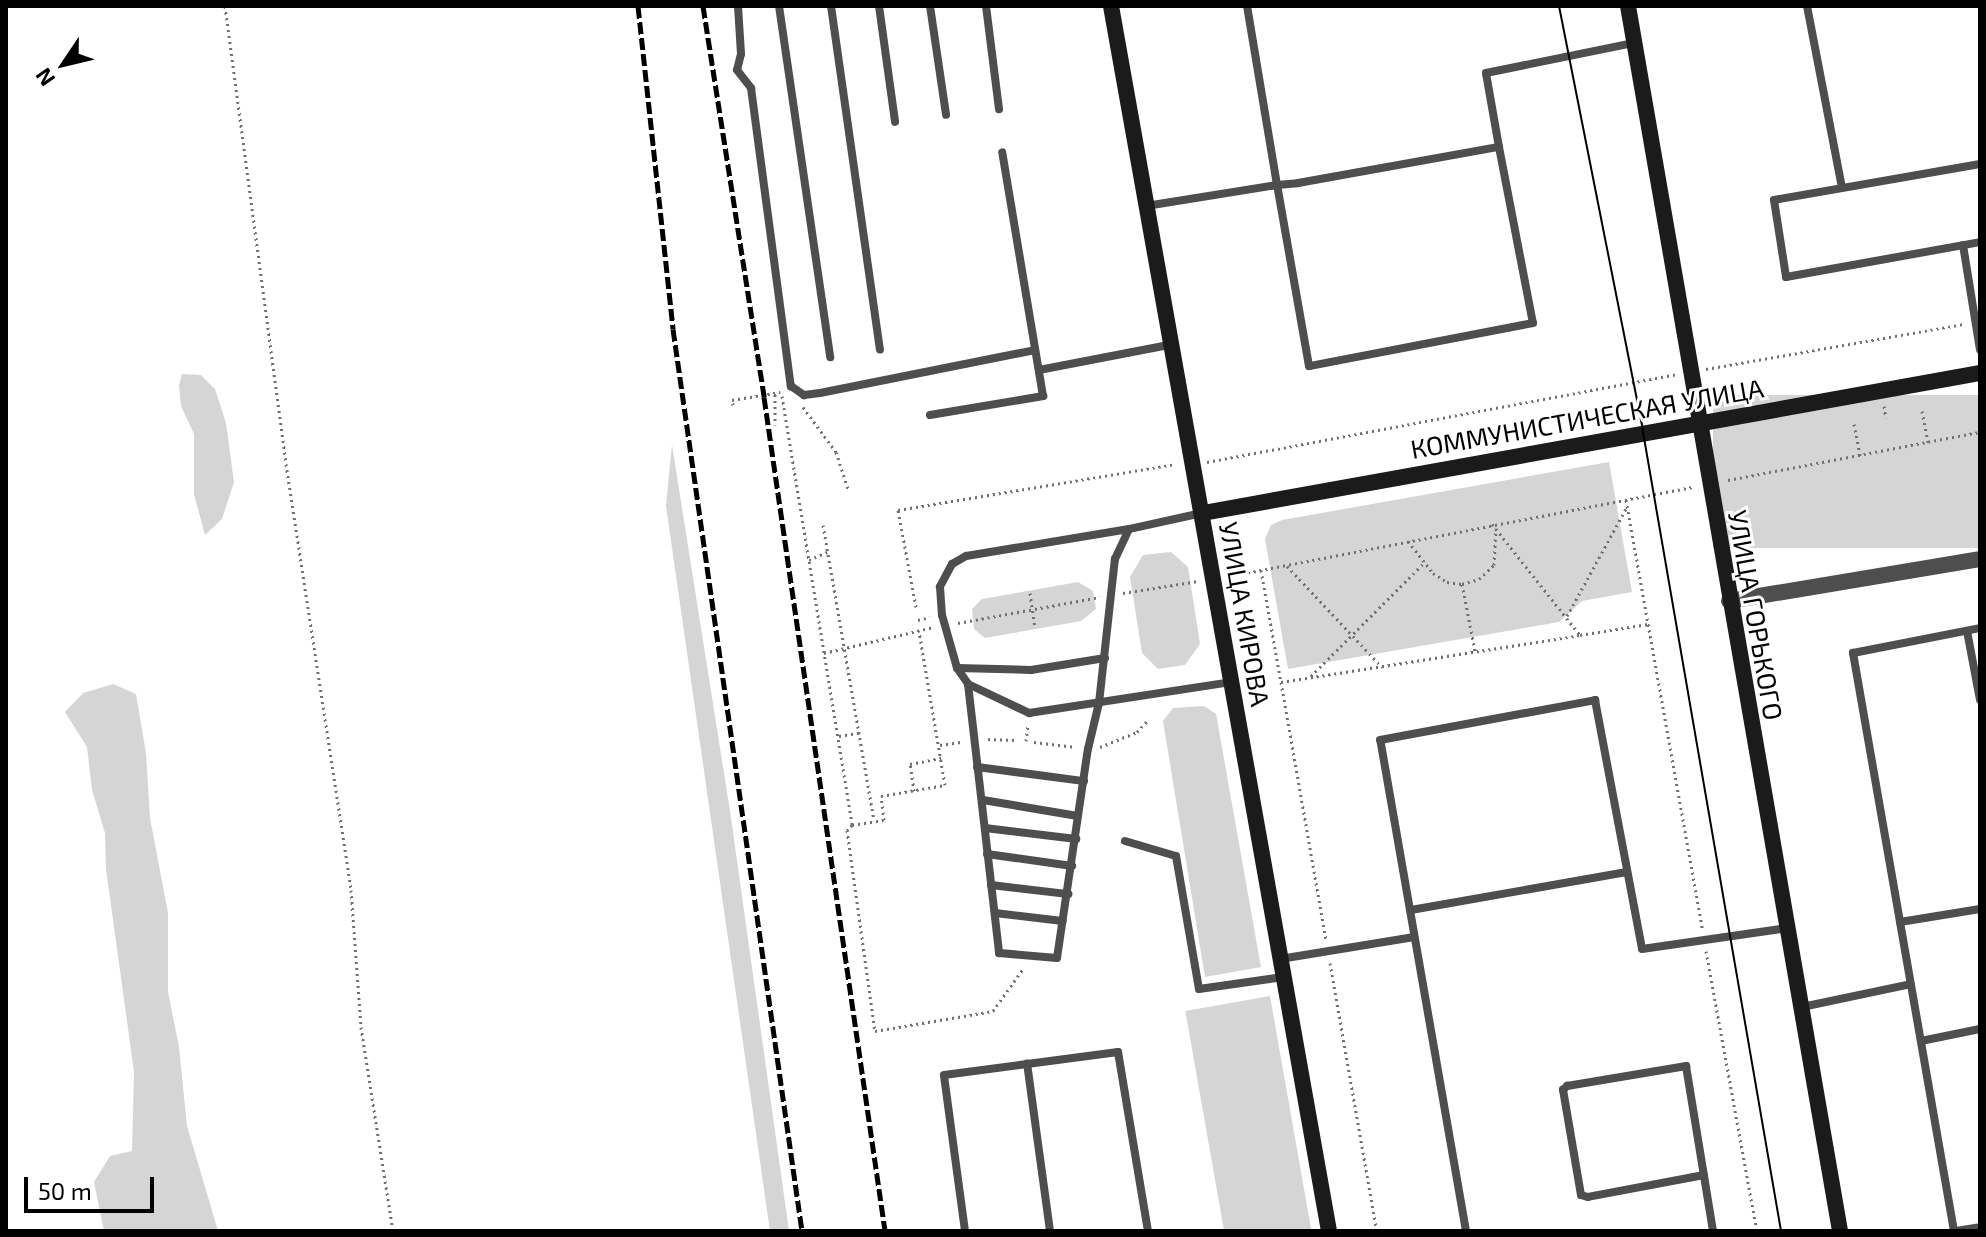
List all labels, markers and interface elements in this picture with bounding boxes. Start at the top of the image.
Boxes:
north arrow [24,24,104,104]
text: N [29,64,60,92]
street label: КОММУНИСТИЧЕСКАЯ УЛИЦА [1408,372,1766,464]
street label: УЛИЦА ГОРЬКОГО [1722,508,1790,722]
street label: УЛИЦА КИРОВА [1213,519,1277,709]
scale bar [28,1161,158,1211]
text: 50 m [38,1176,92,1205]

